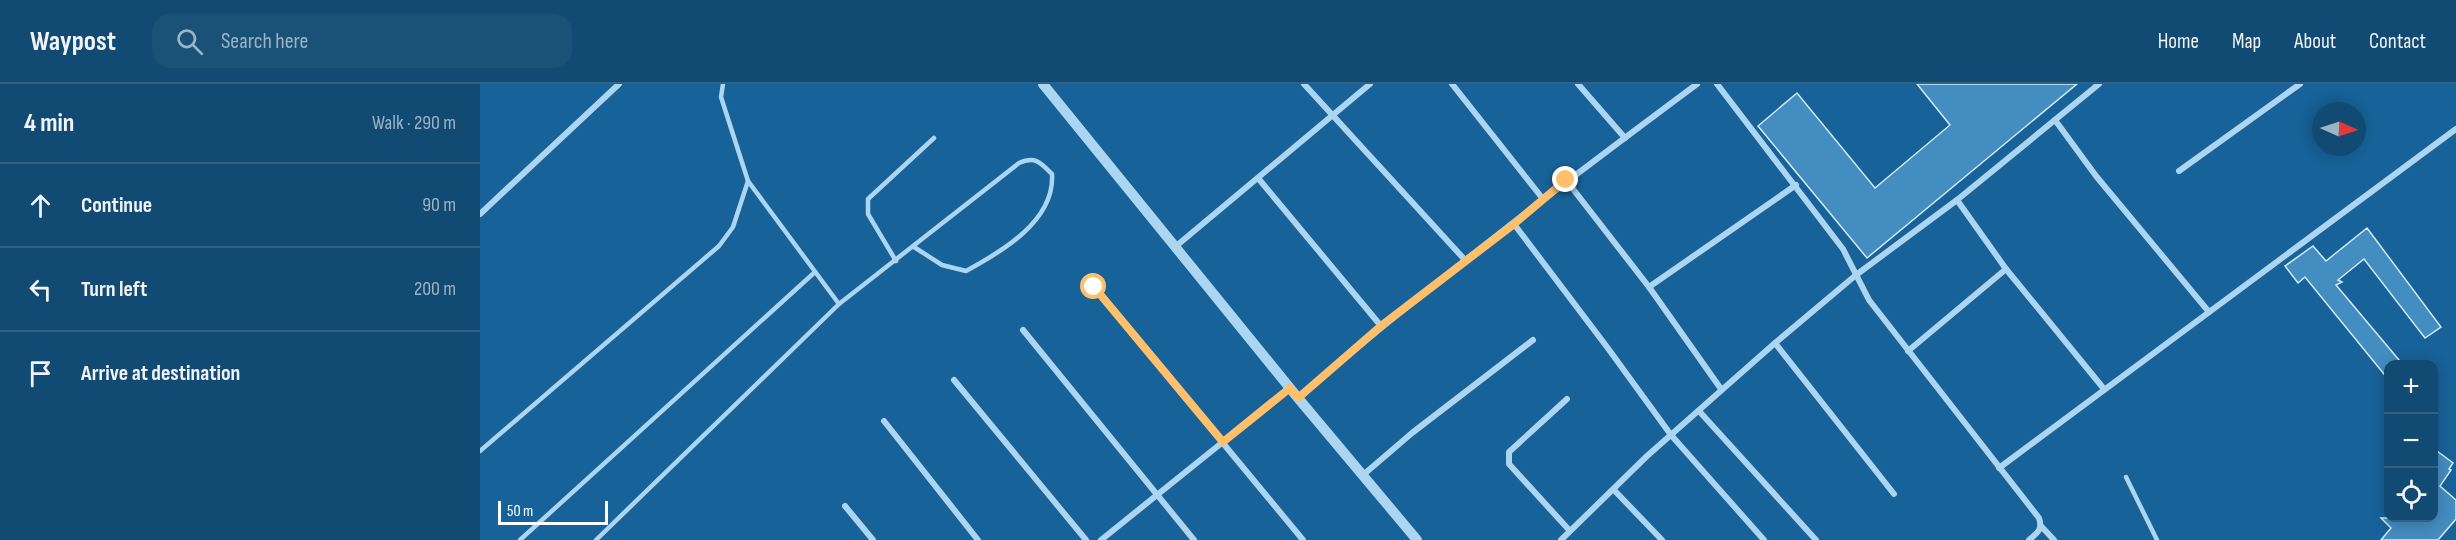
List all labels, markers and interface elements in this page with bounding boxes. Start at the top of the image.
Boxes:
search box [152,14,572,68]
text: Waypost [30,25,116,58]
icon: search [173,25,206,58]
text: Search here [221,28,308,55]
text: Home [2158,29,2199,54]
text: Map [2232,29,2261,54]
text: About [2294,29,2336,54]
text: Contact [2369,29,2426,54]
north arrow [2312,102,2366,156]
text: 4 min [24,108,74,139]
text: Walk · 290 m [372,111,456,135]
route end [1552,166,1578,192]
icon: ahead [24,189,57,222]
text: Continue [81,192,152,219]
text: 90 m [422,193,456,217]
icon: left [24,273,57,306]
route start [1080,273,1106,299]
text: Turn left [81,276,147,303]
text: 200 m [414,277,456,301]
icon: arrive [24,357,57,390]
text: Arrive at destination [81,360,240,387]
map controls [2384,360,2438,522]
button: + [2384,360,2438,414]
button: − [2384,414,2438,468]
button: locate [2384,468,2438,522]
scale bar [498,498,608,526]
text: 50 m [507,502,533,521]

